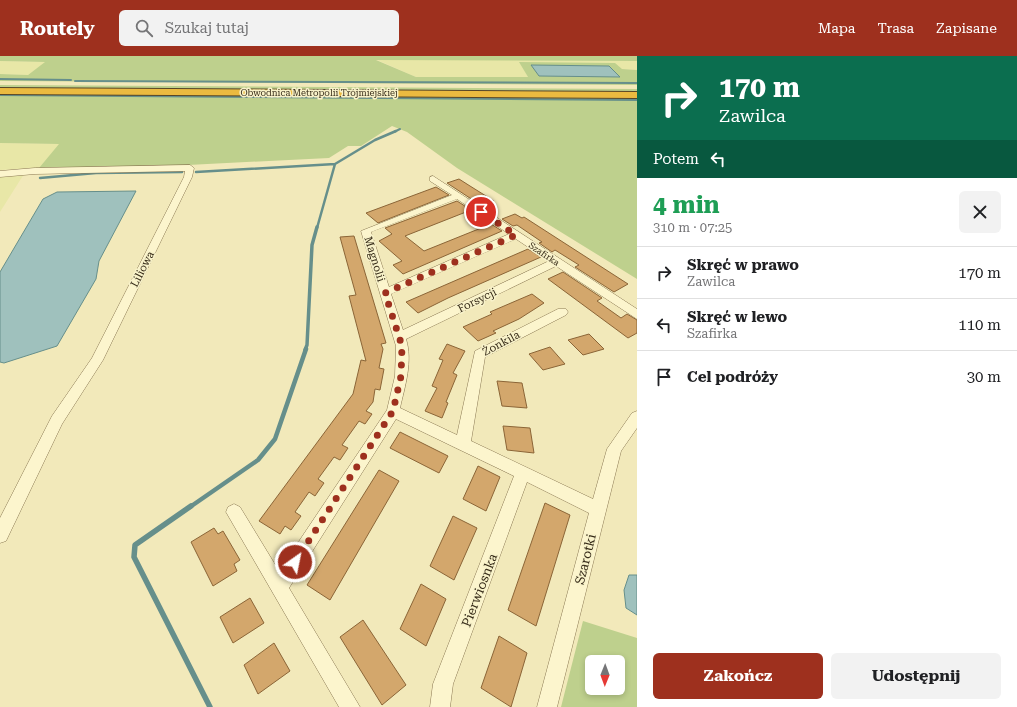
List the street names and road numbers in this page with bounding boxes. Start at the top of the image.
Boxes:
street label: Obwodnica Metropolii Trójmiejskiej [240,88,398,98]
street label: Magnolii [361,235,388,284]
street label: Szafirka [527,240,561,268]
street label: Liliowa [128,249,157,289]
street label: Forsycji [456,285,499,315]
street label: Żonkila [480,327,522,359]
street label: Szarotki [572,532,599,586]
street label: Pierwiosnka [459,551,500,629]

